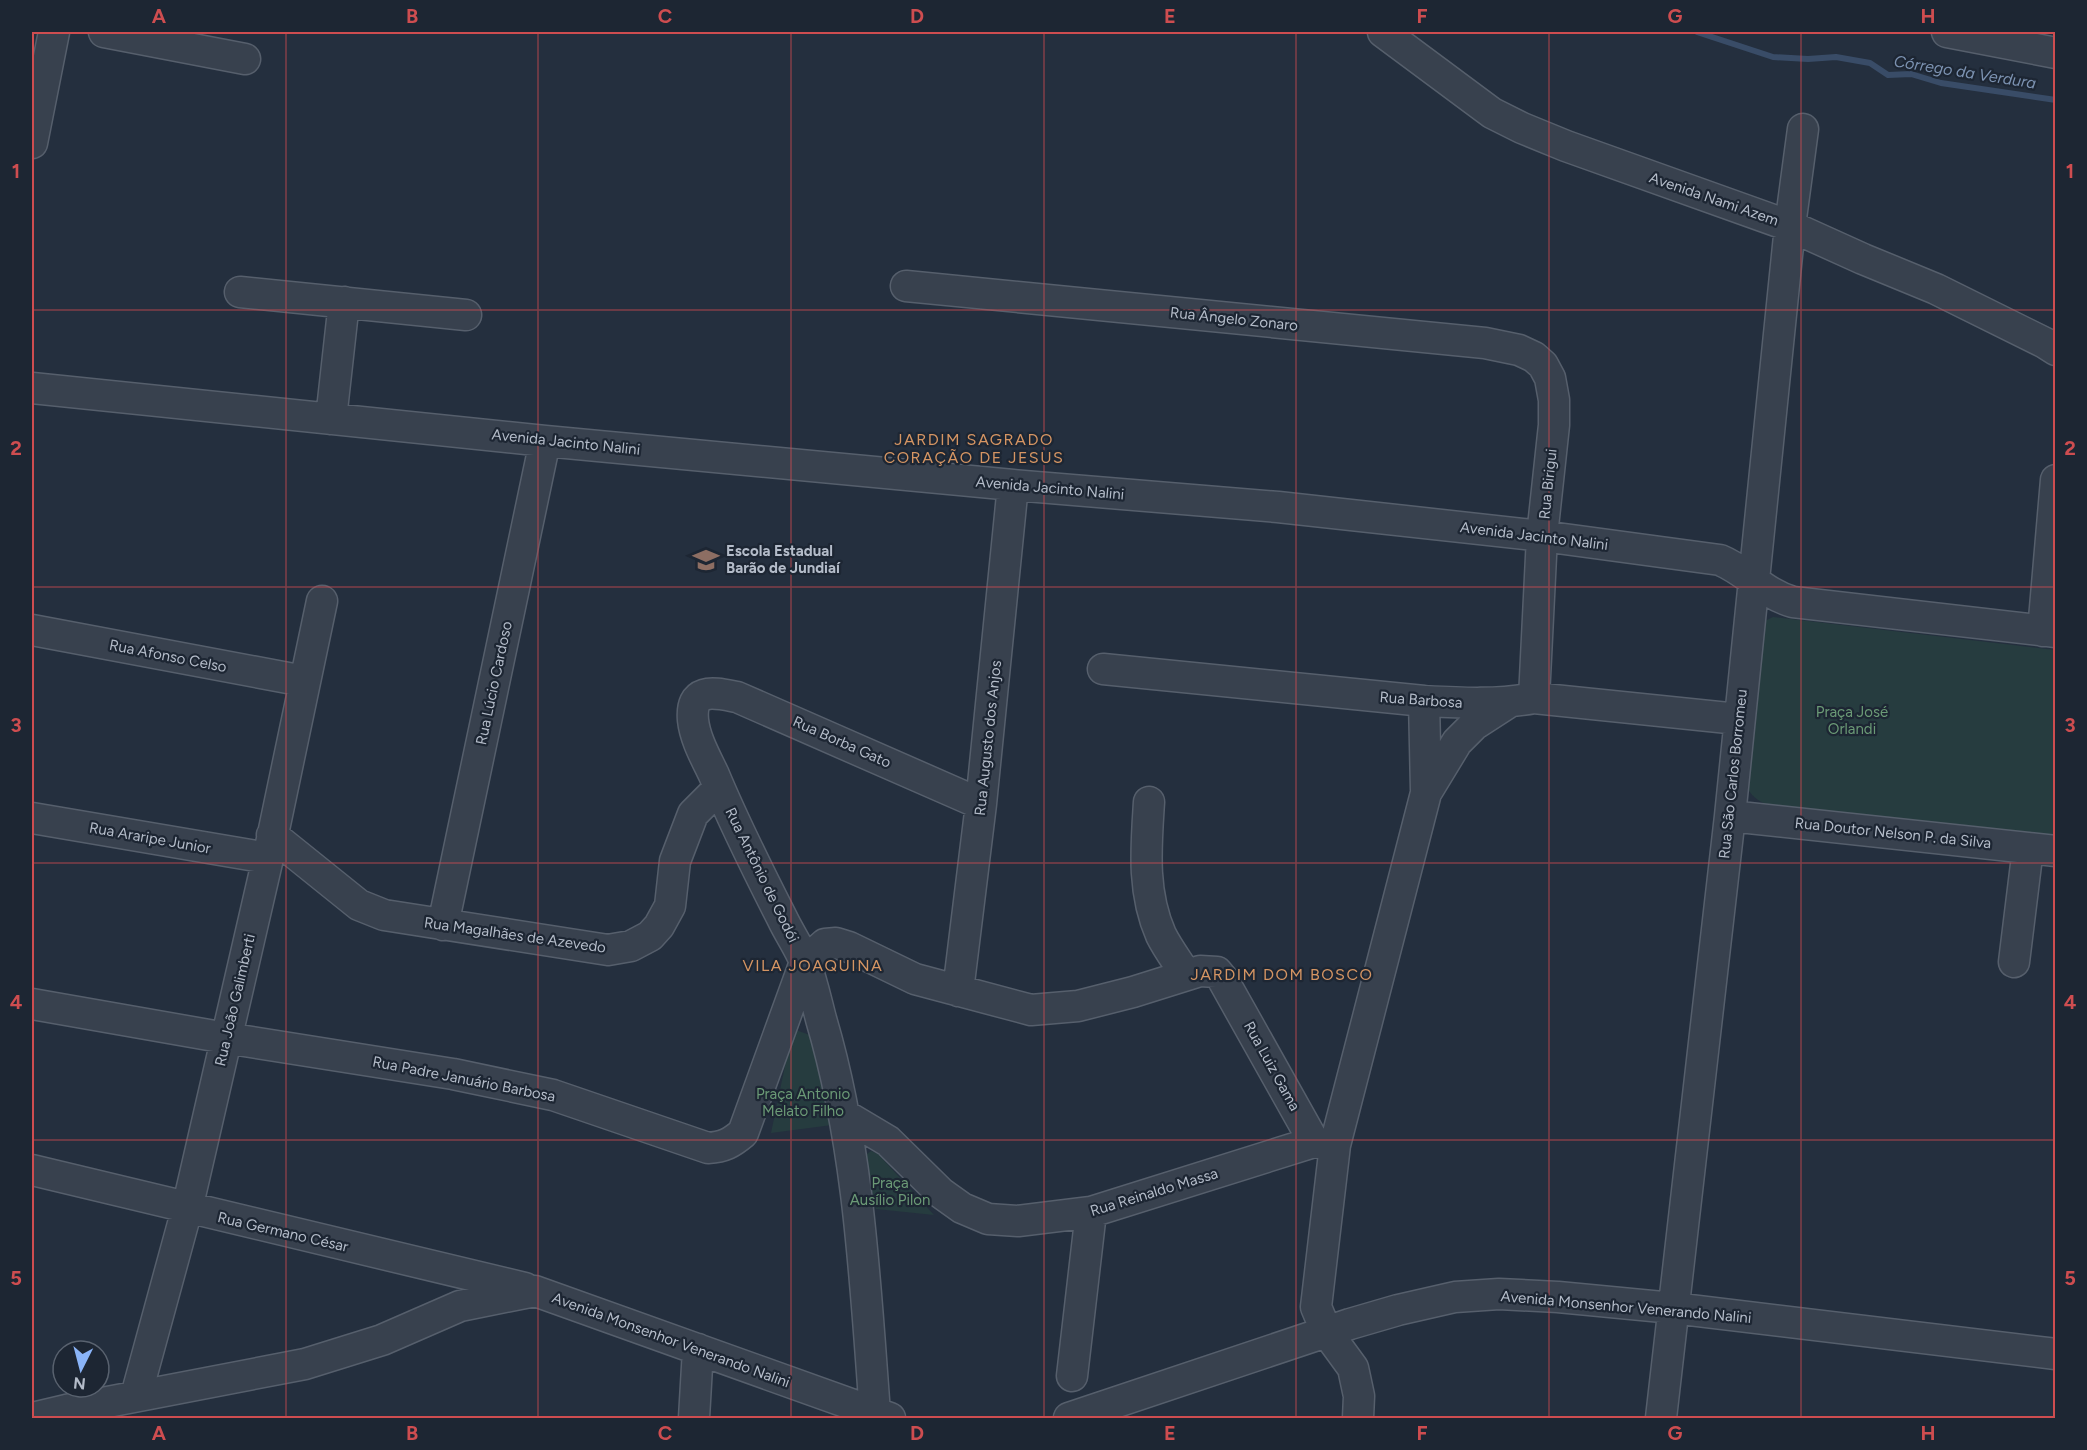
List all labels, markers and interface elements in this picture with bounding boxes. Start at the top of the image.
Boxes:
text: A [152,4,167,28]
text: B [406,4,418,28]
text: C [658,4,672,28]
text: D [910,4,924,28]
text: E [1164,4,1176,28]
text: F [1416,4,1428,28]
text: G [1668,4,1683,28]
text: H [1921,4,1936,28]
water label: Córrego da Verdura [1893,51,2037,93]
text: 1 [12,159,20,183]
text: 1 [2066,159,2074,183]
street label: Avenida Nami Azem [1647,168,1781,230]
street label: Rua Ângelo Zonaro [1169,303,1299,335]
street label: Avenida Jacinto Nalini [491,425,641,459]
district label: JARDIM SAGRADO CORAÇÃO DE JESUS [884,430,1064,467]
text: 2 [10,436,22,460]
text: 2 [2064,436,2076,460]
street label: Rua Birigui [1535,448,1561,520]
street label: Avenida Jacinto Nalini [975,473,1125,503]
street label: Avenida Jacinto Nalini [1459,518,1609,554]
place label: Escola Estadual Barão de Jundiaí [726,542,841,577]
school or university icon: Escola Estadual Barão de Jundiaí [691,545,721,575]
street label: Rua Lúcio Cardoso [472,619,516,747]
street label: Rua Afonso Celso [108,636,229,676]
street label: Rua Augusto dos Anjos [971,659,1005,817]
street label: Rua Barbosa [1379,688,1463,712]
street label: Rua São Carlos Borromeu [1715,688,1751,860]
park label: Praça José Orlandi [1816,703,1888,738]
street label: Rua Borba Gato [790,712,894,772]
text: 3 [10,713,22,737]
text: 3 [2064,713,2076,737]
street label: Rua Antônio de Godói [721,805,803,945]
street label: Rua Doutor Nelson P. da Silva [1794,814,1992,852]
street label: Rua Araripe Junior [88,818,212,858]
street label: Rua Magalhães de Azevedo [423,913,607,957]
street label: Rua João Galimberti [211,932,259,1068]
district label: VILA JOAQUINA [743,956,883,975]
district label: JARDIM DOM BOSCO [1191,965,1373,984]
text: 4 [10,990,23,1014]
text: 4 [2064,990,2077,1014]
street label: Rua Luiz Gama [1240,1018,1304,1114]
street label: Rua Padre Januário Barbosa [371,1052,557,1106]
park label: Praça Antonio Melato Filho [756,1085,850,1120]
street label: Rua Reinaldo Massa [1088,1164,1220,1220]
park label: Praça Ausílio Pilon [850,1174,930,1209]
street label: Rua Germano César [216,1208,350,1256]
text: 5 [10,1266,22,1290]
text: 5 [2064,1266,2076,1290]
street label: Avenida Monsenhor Venerando Nalini [1500,1287,1752,1327]
street label: Avenida Monsenhor Venerando Nalini [550,1289,792,1391]
north arrow [51,1339,111,1399]
text: N [72,1373,87,1394]
text: A [152,1421,167,1445]
text: B [406,1421,418,1445]
text: C [658,1421,672,1445]
text: D [910,1421,924,1445]
text: E [1164,1421,1176,1445]
text: F [1416,1421,1428,1445]
text: G [1668,1421,1683,1445]
text: H [1921,1421,1936,1445]

